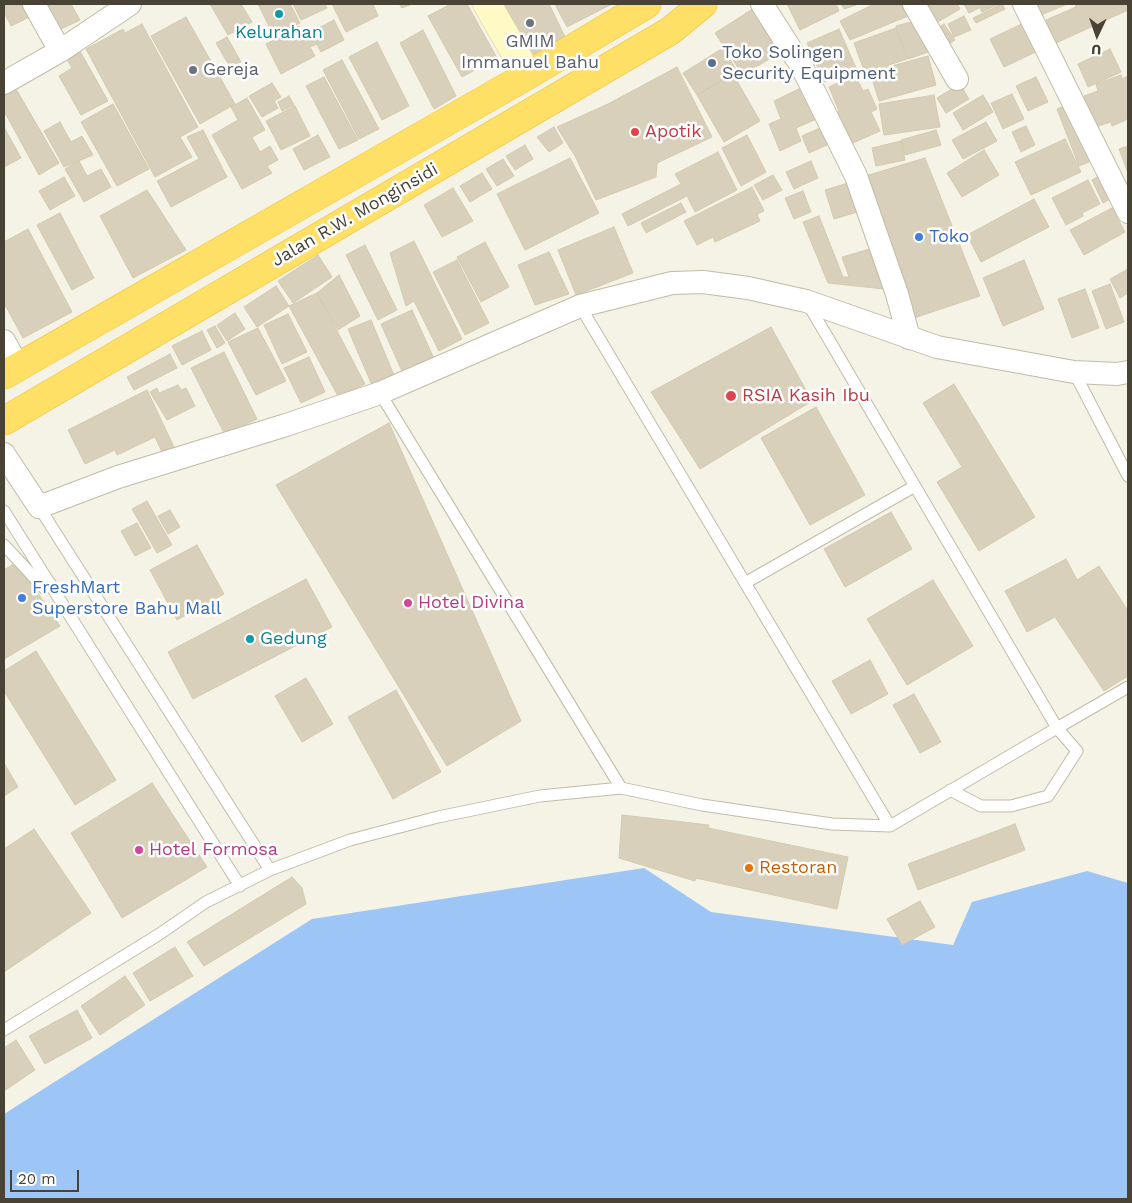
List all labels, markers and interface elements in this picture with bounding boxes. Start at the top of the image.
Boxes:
marker: Kelurahan [273,8,285,20]
north arrow [1072,10,1122,60]
marker: GMIM Immanuel Bahu [524,17,536,29]
place label: Kelurahan [235,22,323,44]
place label: GMIM Immanuel Bahu [461,31,599,74]
place label: Toko Solingen Security Equipment [722,42,896,84]
text: U [1091,42,1102,58]
marker: Toko Solingen Security Equipment [706,57,718,69]
place label: Gereja [203,59,259,81]
marker: Gereja [187,64,199,76]
place label: Apotik [645,121,701,143]
marker: Apotik [629,126,641,138]
street label: Jalan R.W. Monginsidi [268,159,442,271]
place label: Toko [929,226,969,248]
marker: Toko [913,231,925,243]
place label: RSIA Kasih Ibu [742,385,870,407]
marker: RSIA Kasih Ibu [724,389,738,403]
place label: FreshMart Superstore Bahu Mall [32,577,221,620]
marker: FreshMart Superstore Bahu Mall [16,592,28,604]
place label: Hotel Divina [418,592,524,614]
marker: Hotel Divina [402,597,414,609]
place label: Gedung [260,628,327,650]
marker: Gedung [244,633,256,645]
place label: Hotel Formosa [149,839,278,861]
marker: Hotel Formosa [133,844,145,856]
place label: Restoran [759,857,837,879]
marker: Restoran [743,862,755,874]
scale bar [12,1160,81,1192]
text: 20 m [18,1170,56,1188]

